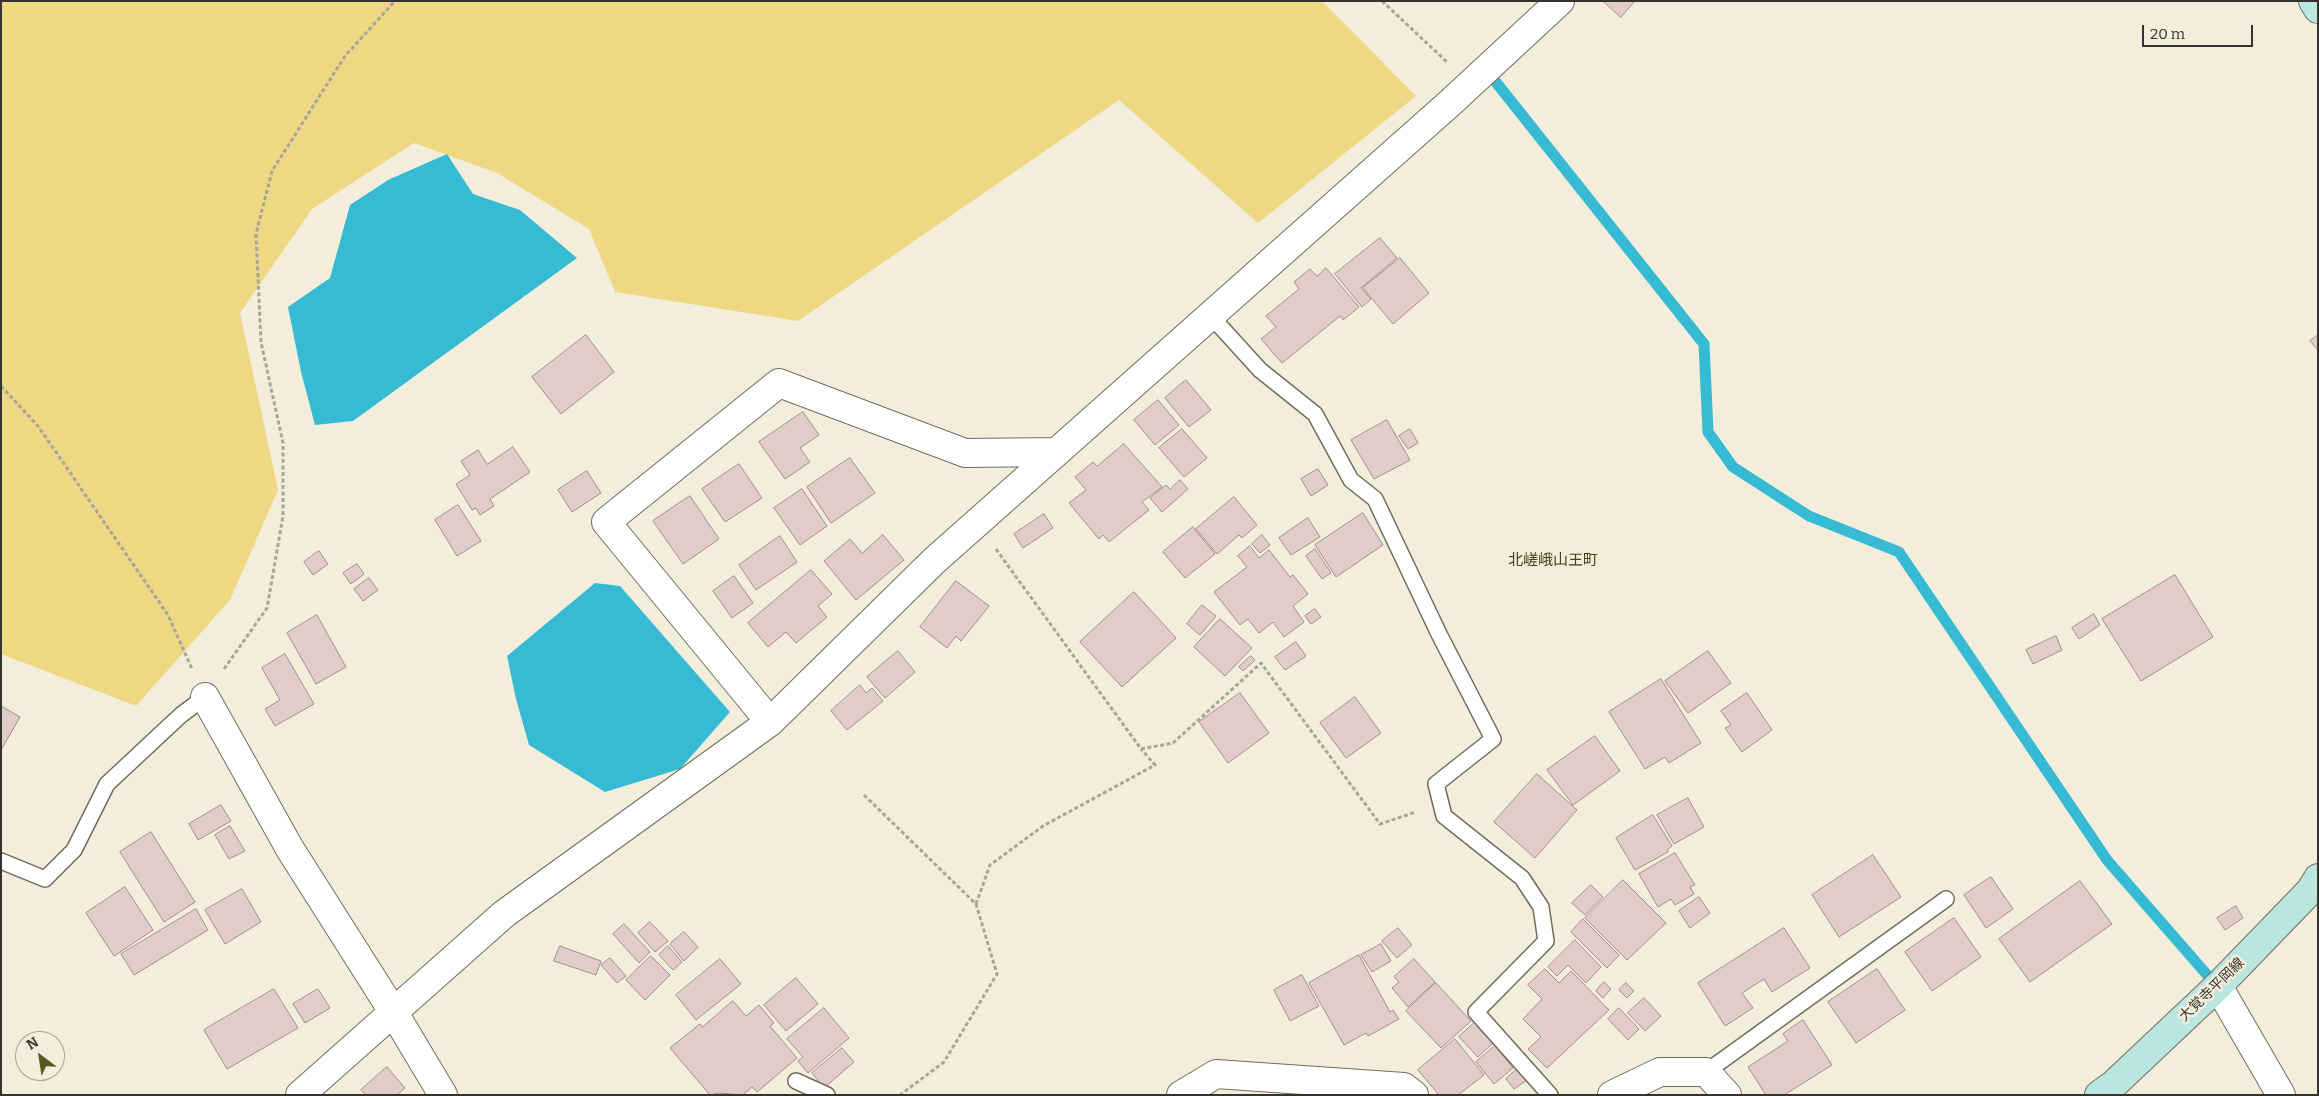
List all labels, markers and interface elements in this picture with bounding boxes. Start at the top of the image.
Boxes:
scale bar [2144,15,2255,47]
text: 20 m [2150,25,2185,43]
district label: 北嵯峨山王町 [1508,552,1598,570]
street label: 大覚寺平岡線 [2176,955,2248,1025]
north arrow [15,1031,65,1081]
text: N [24,1034,42,1054]

